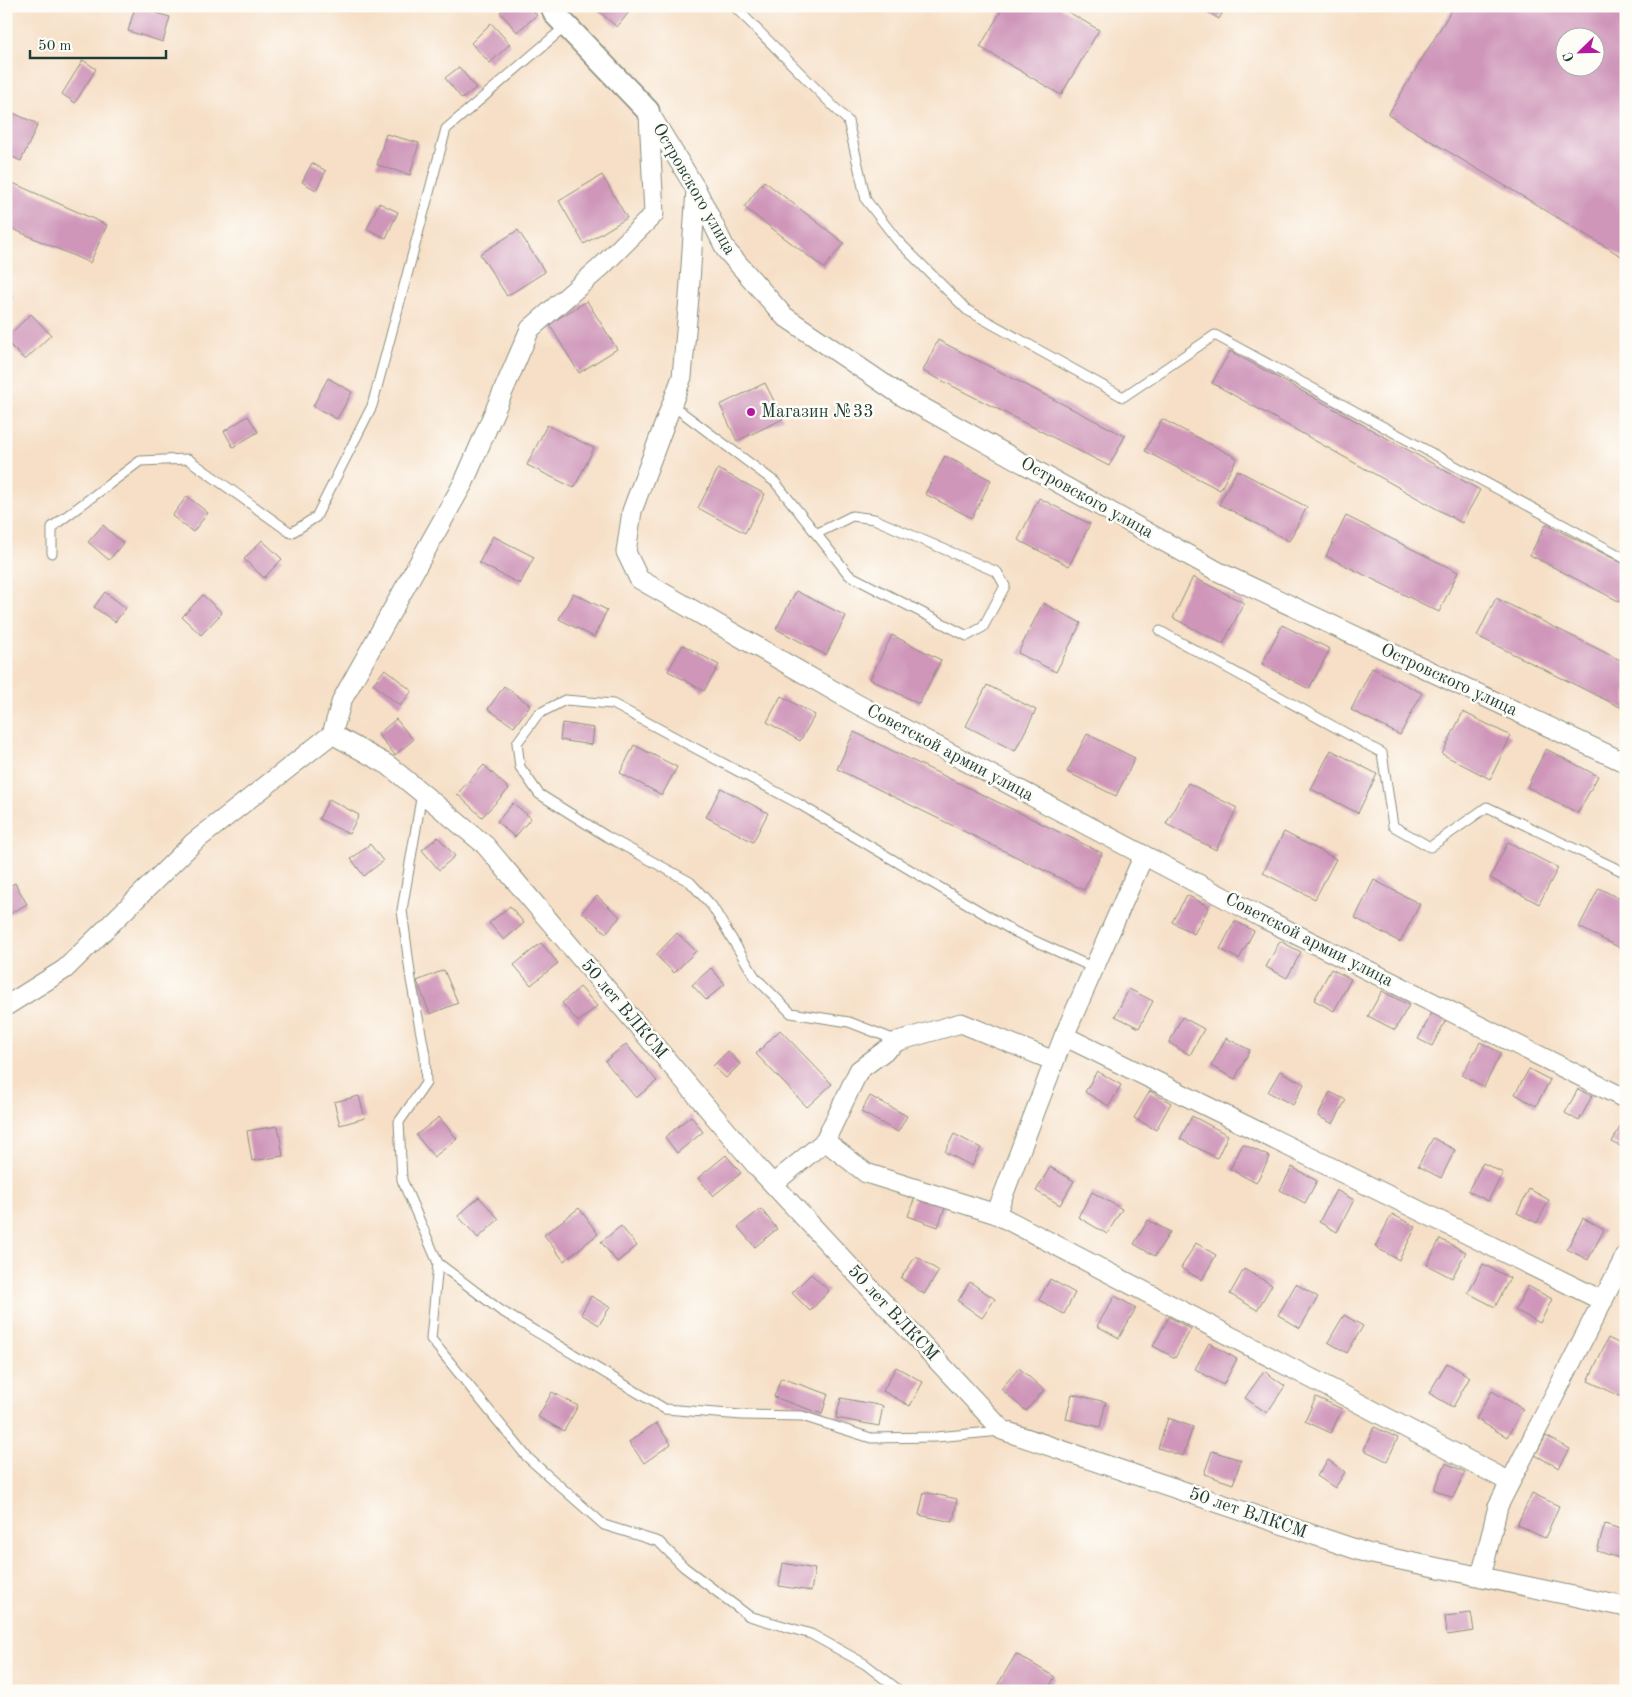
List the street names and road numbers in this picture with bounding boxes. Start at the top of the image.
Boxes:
street label: Островского улица [649,120,739,258]
street label: Островского улица [1018,454,1156,542]
street label: Островского улица [1378,640,1520,720]
street label: Советской армии улица [864,701,1036,805]
street label: Советской армии улица [1222,890,1396,990]
street label: 50 лет ВЛКСМ [577,956,671,1062]
street label: 50 лет ВЛКСМ [844,1262,942,1364]
street label: 50 лет ВЛКСМ [1187,1484,1309,1542]

